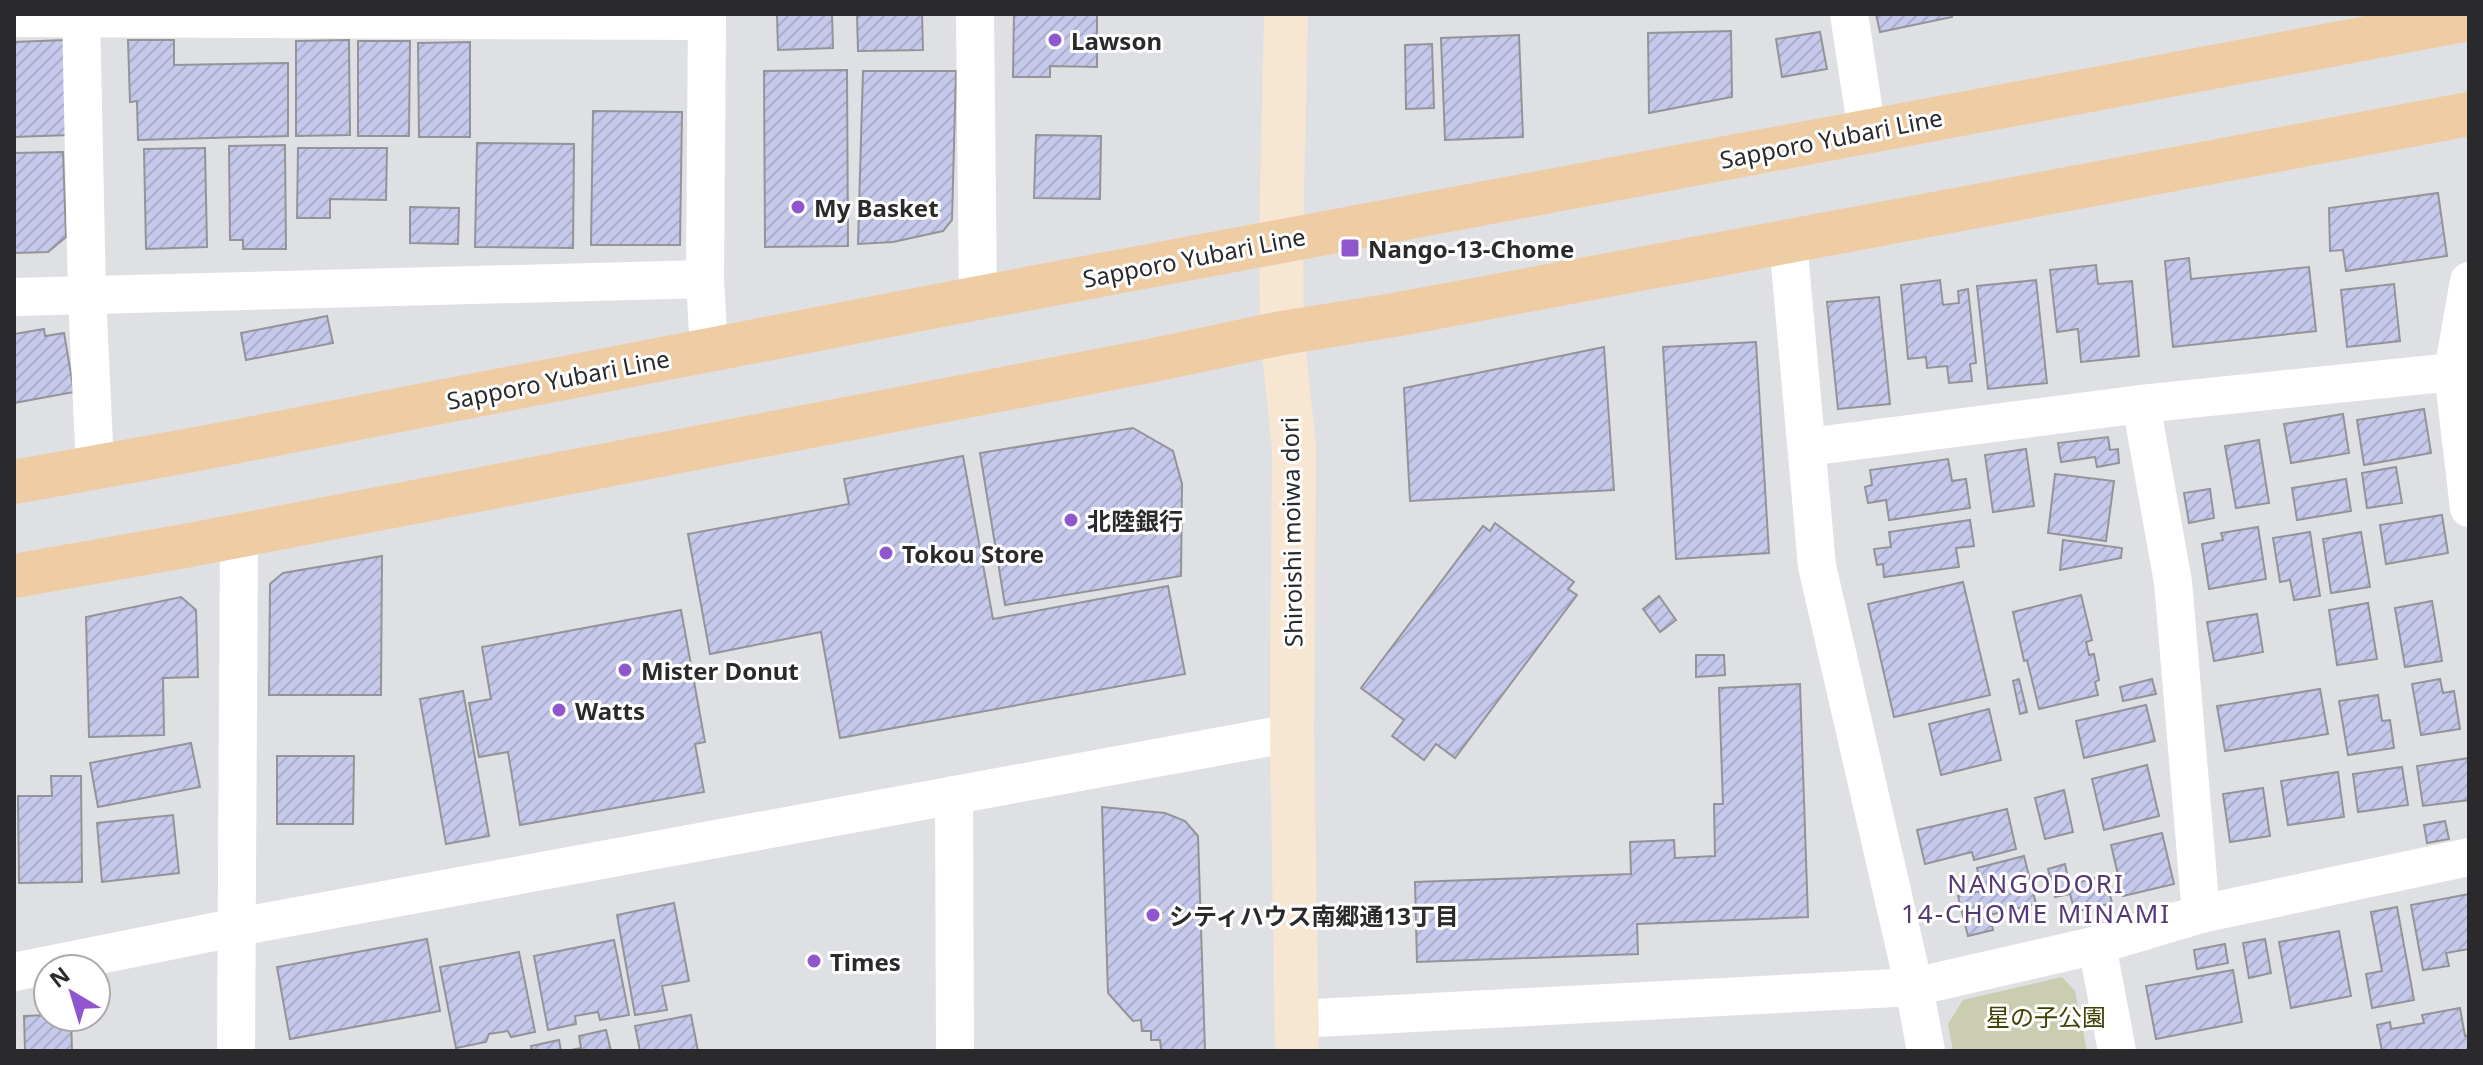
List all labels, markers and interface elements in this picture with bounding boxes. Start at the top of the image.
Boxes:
place label: Lawson [1071,24,1162,57]
marker: Lawson [1046,31,1064,49]
street label: Sapporo Yubari Line [1717,100,1945,176]
place label: My Basket [814,191,939,224]
marker: My Basket [789,198,807,216]
street label: Sapporo Yubari Line [1080,219,1308,295]
place label: Nango-13-Chome [1368,232,1574,265]
marker: Nango-13-Chome [1339,237,1361,259]
street label: Sapporo Yubari Line [444,341,672,417]
street label: Shiroishi moiwa dori [1272,417,1310,647]
place label: 北陸銀行 [1087,504,1183,537]
marker: 北陸銀行 [1062,511,1080,529]
place label: Tokou Store [902,537,1044,570]
marker: Tokou Store [877,544,895,562]
place label: Mister Donut [641,654,799,687]
marker: Mister Donut [616,661,634,679]
place label: Watts [575,694,645,727]
marker: Watts [550,701,568,719]
district label: NANGODORI 14-CHOME MINAMI [1901,865,2171,931]
place label: シティハウス南郷通13丁目 [1169,899,1459,932]
marker: シティハウス南郷通13丁目 [1144,906,1162,924]
place label: Times [830,945,901,978]
marker: Times [805,952,823,970]
north arrow [32,953,112,1033]
text: N [43,959,75,994]
park label: 星の子公園 [1986,1000,2106,1033]

